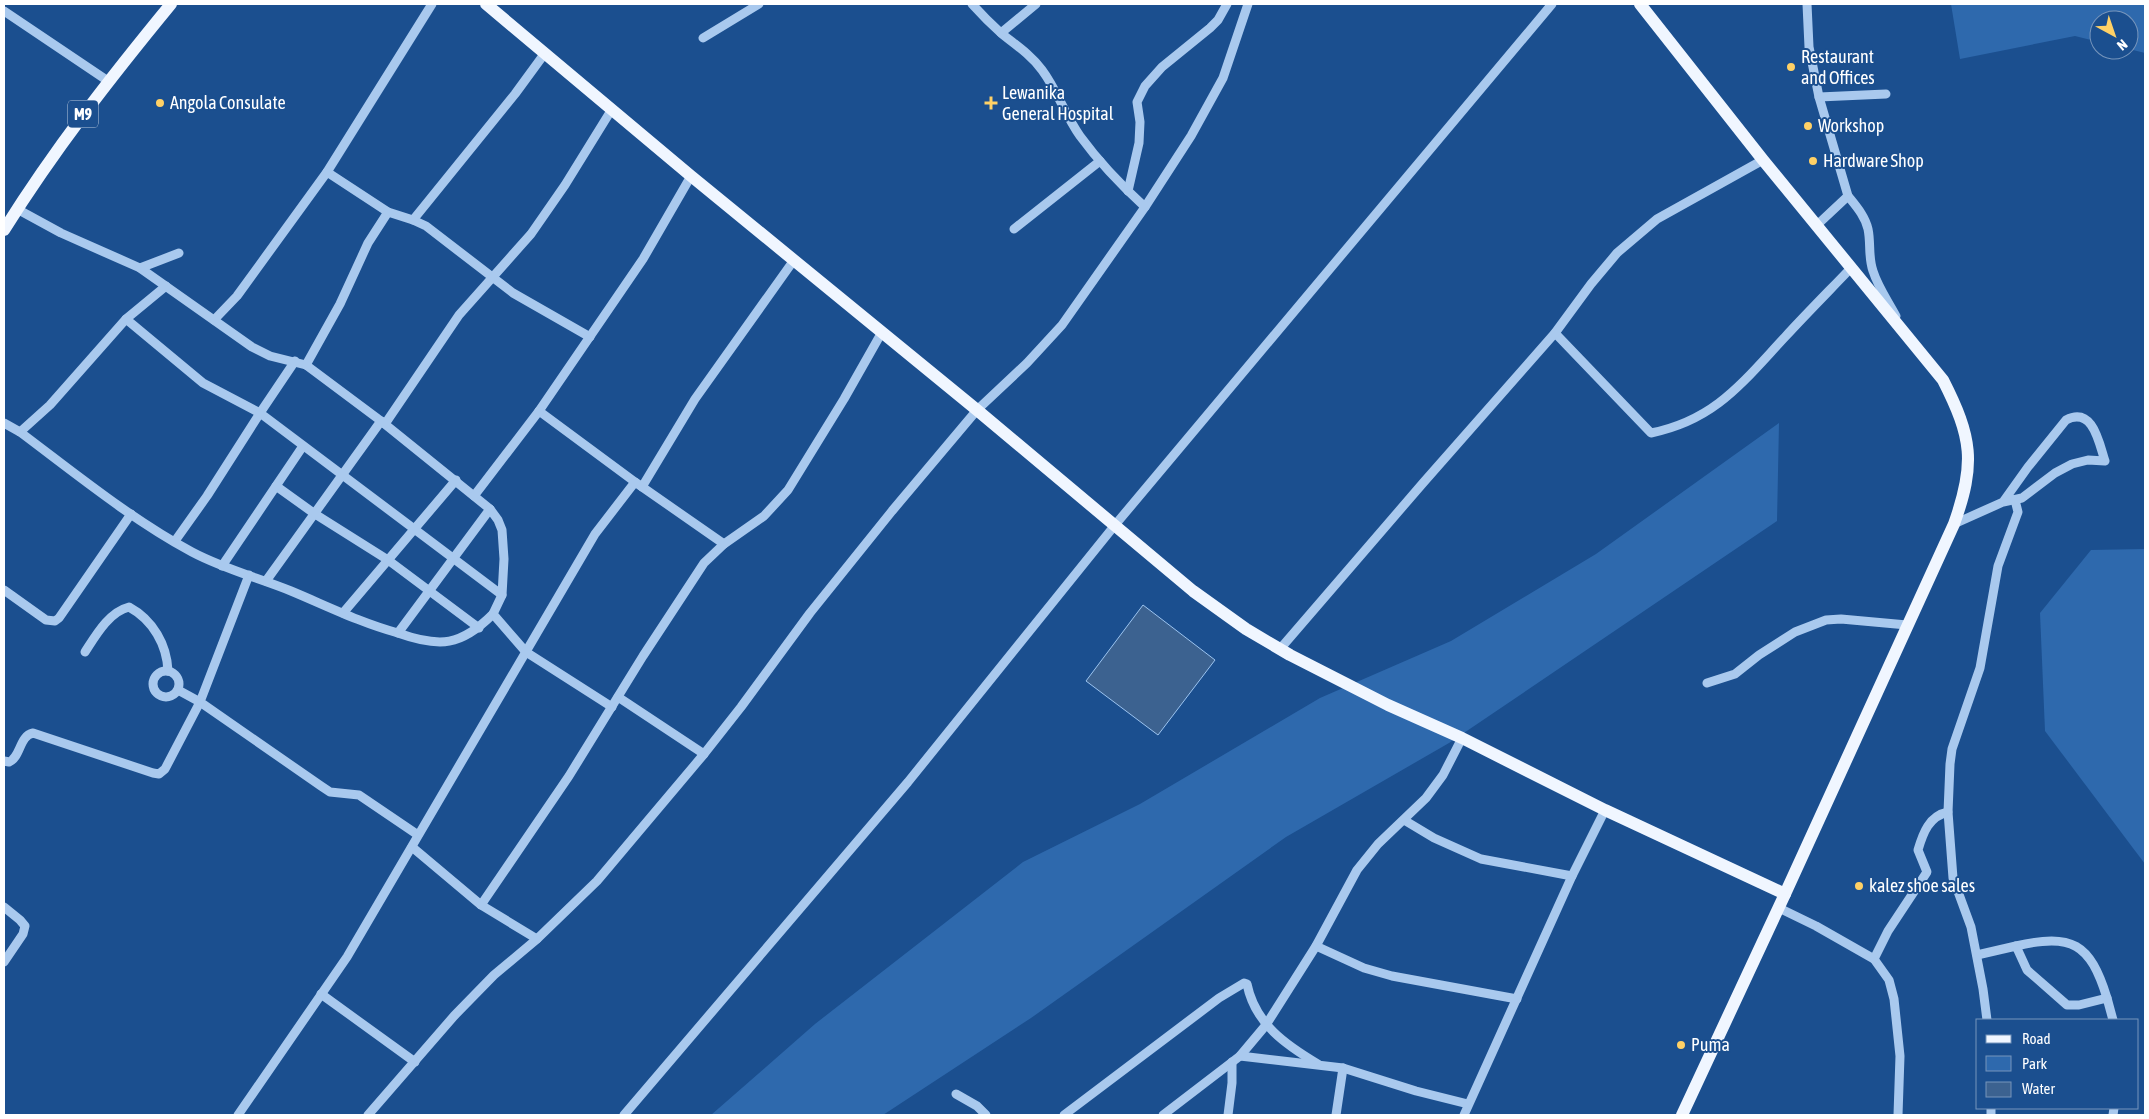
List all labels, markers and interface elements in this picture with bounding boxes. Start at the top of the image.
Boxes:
north arrow [2089,10,2139,60]
text: N [2114,36,2131,54]
place label: Restaurant and Offices [1801,46,1875,88]
marker: Restaurant and Offices [1785,61,1797,73]
place label: Lewanika General Hospital [1002,82,1114,124]
place label: Angola Consulate [170,92,286,113]
marker: Lewanika General Hospital [984,96,998,110]
marker: Angola Consulate [154,97,166,109]
road number: M9 [68,100,98,128]
place label: Workshop [1818,115,1884,136]
marker: Workshop [1802,120,1814,132]
place label: Hardware Shop [1823,150,1924,171]
marker: Hardware Shop [1807,155,1819,167]
place label: kalez shoe sales [1869,875,1975,896]
marker: kalez shoe sales [1853,880,1865,892]
legend [1976,1019,2139,1109]
text: Road [2022,1030,2051,1047]
place label: Puma [1691,1034,1730,1055]
marker: Puma [1675,1039,1687,1051]
text: Park [2022,1055,2047,1072]
text: Water [2022,1080,2055,1097]

